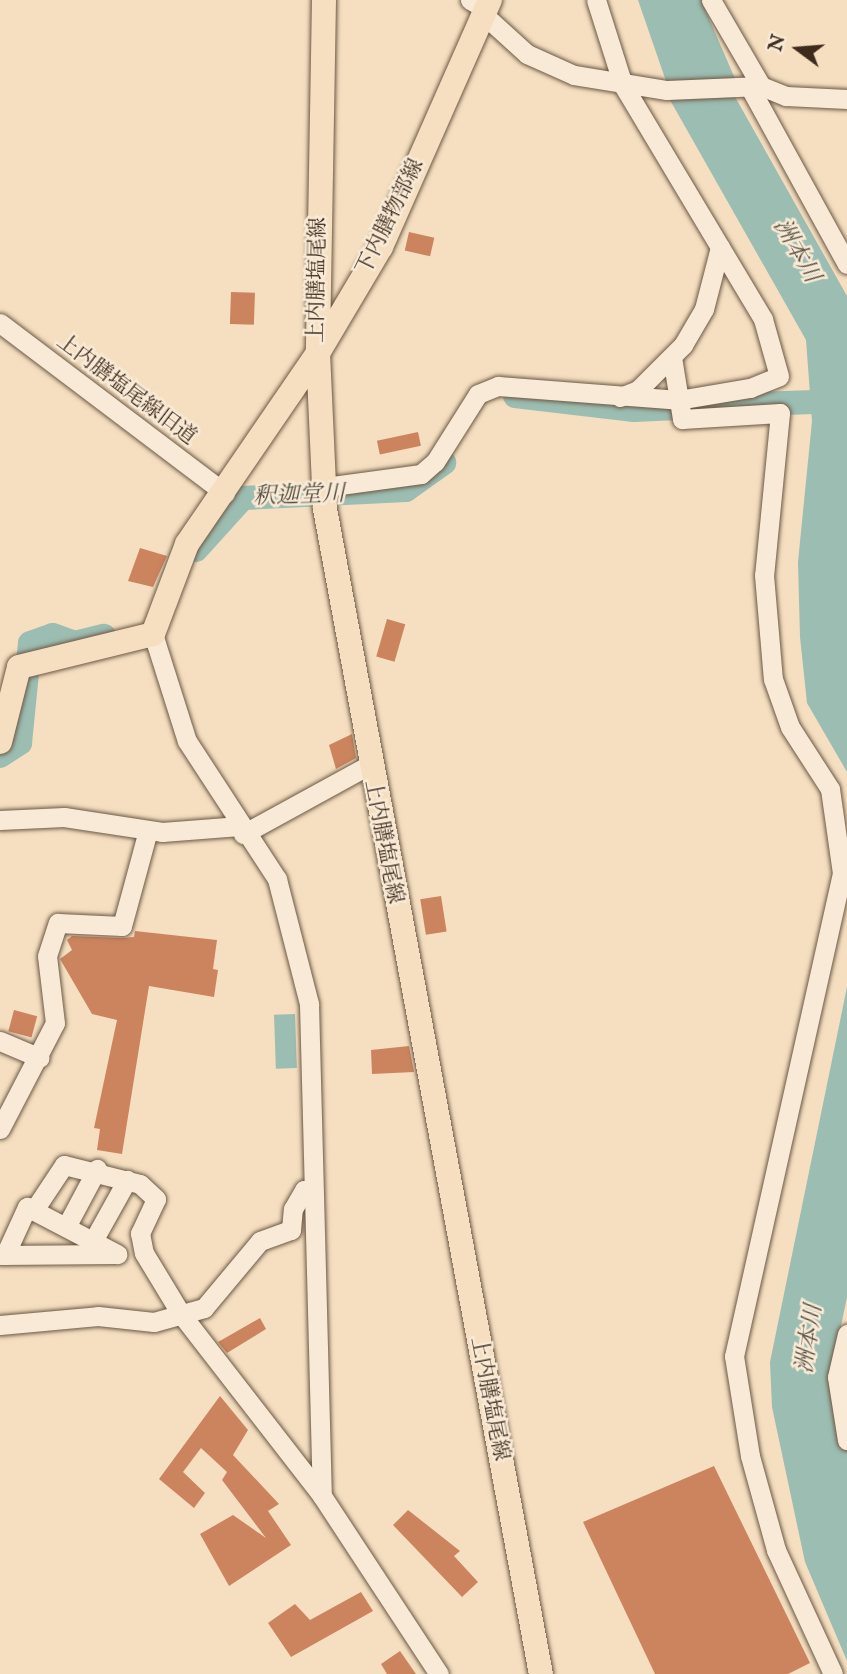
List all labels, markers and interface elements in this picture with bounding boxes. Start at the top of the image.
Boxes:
north arrow [763,14,833,84]
text: N [764,32,792,54]
street label: 下内膳物部線 [352,155,430,279]
water label: 洲本川 [767,214,825,288]
street label: 上内膳塩尾線 [304,217,332,343]
street label: 上内膳塩尾線旧道 [51,329,201,451]
water label: 釈迦堂川 [253,481,345,511]
street label: 上内膳塩尾線 [359,778,407,906]
water label: 洲本川 [792,1303,828,1375]
street label: 上内膳塩尾線 [465,1335,513,1463]

